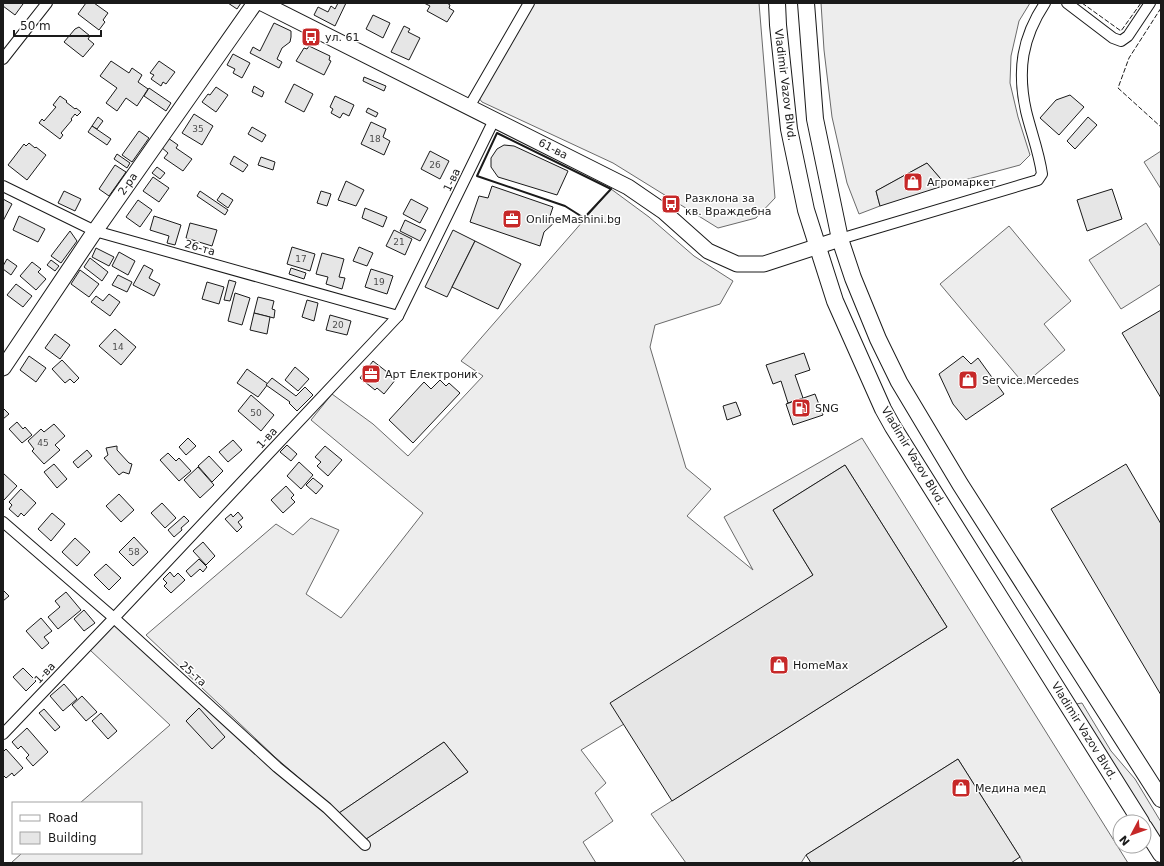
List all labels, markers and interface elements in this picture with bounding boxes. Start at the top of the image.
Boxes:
scale bar [14,12,101,38]
text: 50 m [20,19,51,33]
bus stop icon: ул. 61 [300,26,322,48]
street label: Vladimir Vazov Blvd. [772,28,798,142]
place label: ул. 61 [325,31,360,44]
house number: 35 [192,124,204,134]
house number: 18 [369,134,381,144]
street label: 61-ва [536,136,570,162]
house number: 26 [429,160,441,170]
street label: 1-ва [441,166,463,194]
street label: 2-ра [116,170,140,198]
shop icon: Агромаркет [902,171,924,193]
place label: Агромаркет [927,176,996,189]
place label: Разклона за кв. Враждебна [685,192,771,218]
bus stop icon: Разклона за кв. Враждебна [660,193,682,215]
office icon: ОnlineMashini.bg [501,208,523,230]
place label: ОnlineMashini.bg [526,213,621,226]
street label: 26-та [183,237,217,259]
house number: 21 [393,237,405,247]
house number: 17 [295,254,307,264]
house number: 19 [373,277,385,287]
house number: 20 [332,320,344,330]
house number: 14 [112,342,124,352]
office icon: Арт Електроник [360,363,382,385]
place label: Арт Електроник [385,368,478,381]
shop icon: Service Mercedes [957,369,979,391]
place label: Service Mercedes [982,374,1079,387]
fuel station icon: SNG [790,397,812,419]
place label: SNG [815,402,839,415]
street label: Vladimir Vazov Blvd. [878,404,948,508]
house number: 50 [250,408,262,418]
street label: 1-ва [254,425,280,451]
house number: 45 [37,438,49,448]
house number: 58 [128,547,140,557]
shop icon: HomeMax [768,654,790,676]
street label: 25-та [177,659,209,689]
place label: HomeMax [793,659,849,672]
street label: 1-ва [32,660,58,686]
street label: Vladimir Vazov Blvd. [1049,680,1119,782]
shop icon: Медина мед [950,777,972,799]
place label: Медина мед [975,782,1047,795]
legend [12,802,142,854]
text: Road [48,811,78,825]
north arrow [1112,814,1152,854]
text: Building [48,831,97,845]
text: N [1117,832,1133,848]

